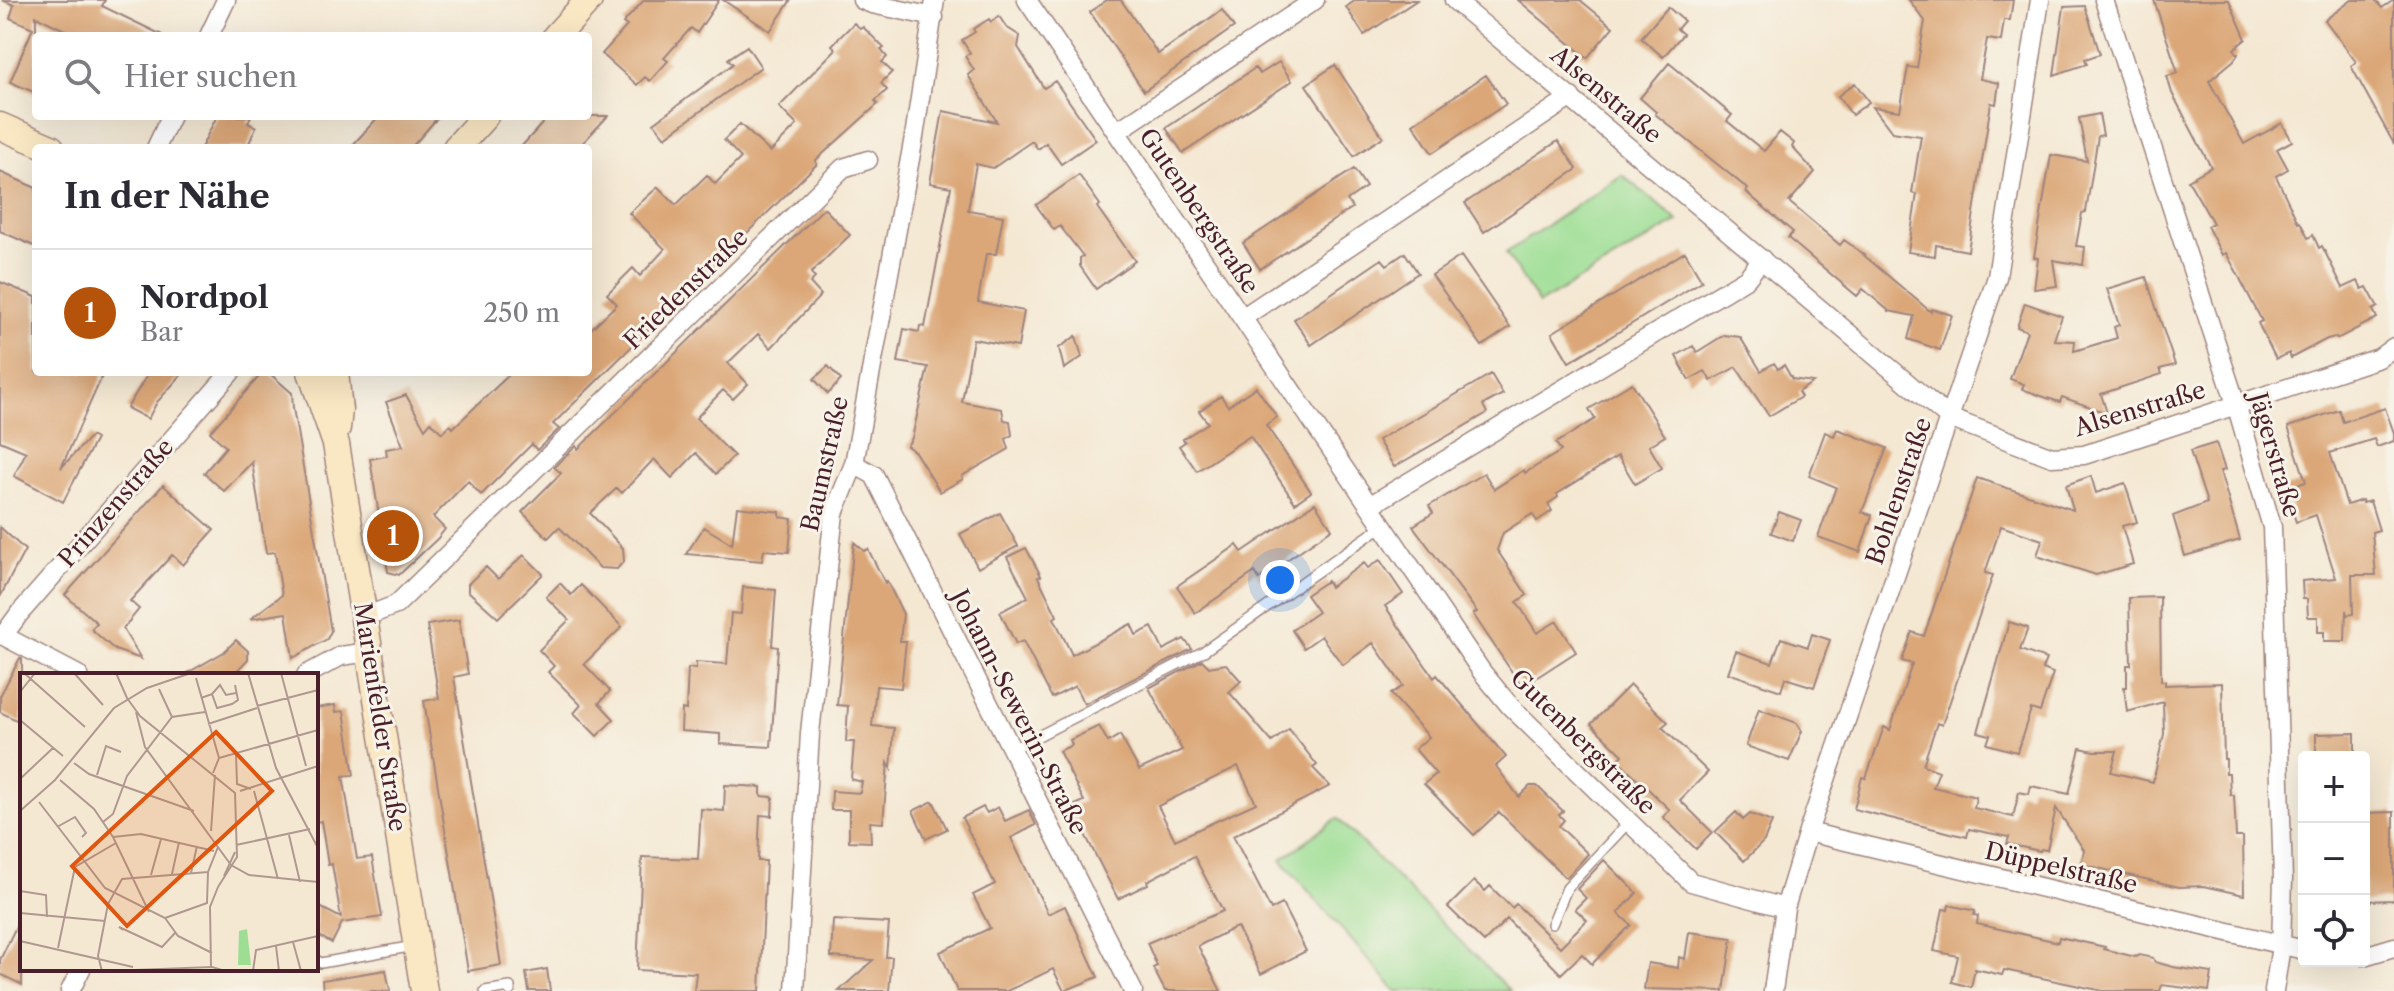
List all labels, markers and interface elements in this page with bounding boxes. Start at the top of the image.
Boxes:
search box [32,32,592,120]
street label: Alsenstraße [1544,39,1668,149]
icon: search [60,54,104,98]
text: Hier suchen [124,58,297,95]
street label: Gutenbergstraße [1133,123,1265,299]
text: In der Nähe [64,175,270,217]
street label: Friedenstraße [618,222,754,355]
text: Nordpol [140,279,269,316]
text: 1 [84,297,96,329]
text: 250 m [483,297,560,329]
text: Bar [140,316,183,348]
street label: Alsenstraße [2070,375,2209,442]
street label: Jägerstraße [2243,385,2307,521]
street label: Baumstraße [795,393,854,534]
street label: Bohlenstraße [1860,413,1937,568]
street label: Prinzenstraße [52,433,179,573]
pin: 1 [367,506,419,566]
your location [1260,560,1300,600]
street label: Johann-Sewerin-Straße [943,581,1094,839]
street label: Marienfelder Straße [348,600,413,833]
street label: Gutenbergstraße [1505,663,1662,820]
inset map [20,673,318,971]
map controls [2298,751,2370,967]
button: + [2298,751,2370,823]
button: − [2298,823,2370,895]
street label: Düppelstraße [1982,836,2140,899]
button: locate [2298,895,2370,967]

